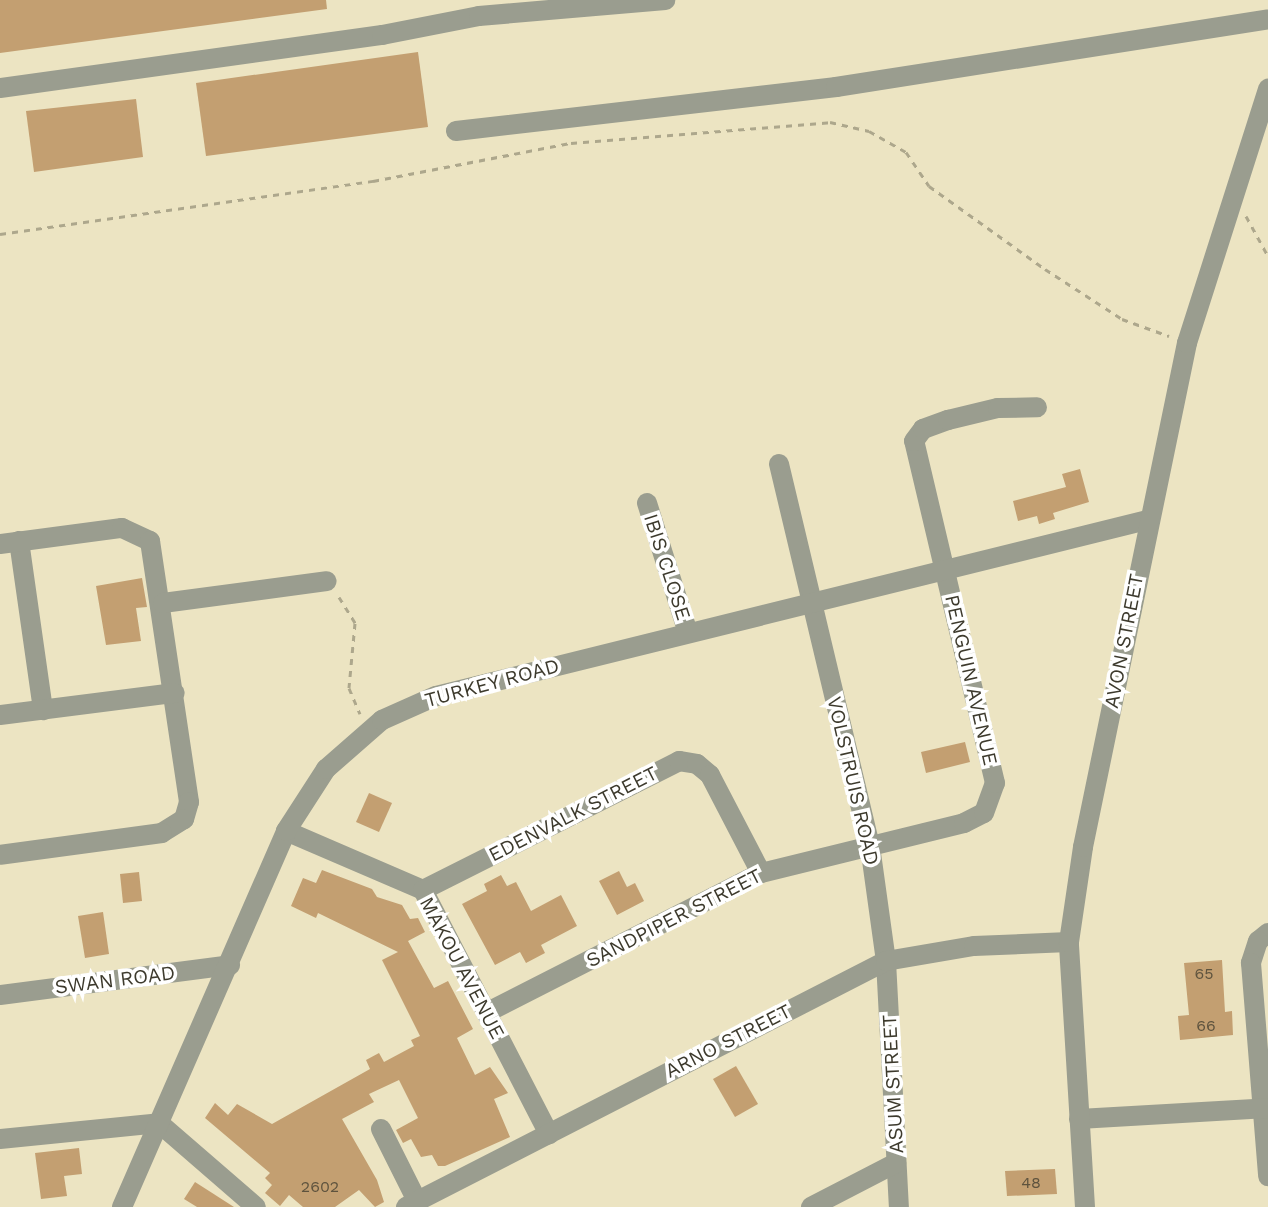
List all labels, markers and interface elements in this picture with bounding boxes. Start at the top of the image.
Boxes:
street label: IBIS CLOSE [639,511,695,623]
street label: AVON STREET [1099,572,1149,710]
street label: PENGUIN AVENUE [940,592,1002,768]
street label: TURKEY ROAD [422,653,562,713]
street label: VOLSTRUIS ROAD [822,694,884,868]
street label: EDENVALK STREET [484,761,662,867]
street label: SANDPIPER STREET [582,863,766,973]
street label: MAKOU AVENUE [414,893,510,1043]
street label: SWAN ROAD [53,961,177,999]
house number: 65 [1194,964,1214,984]
street label: ARNO STREET [661,999,795,1083]
street label: ASUM STREET [877,1014,909,1154]
house number: 66 [1196,1016,1216,1036]
house number: 48 [1021,1173,1041,1193]
house number: 2602 [301,1177,339,1197]

